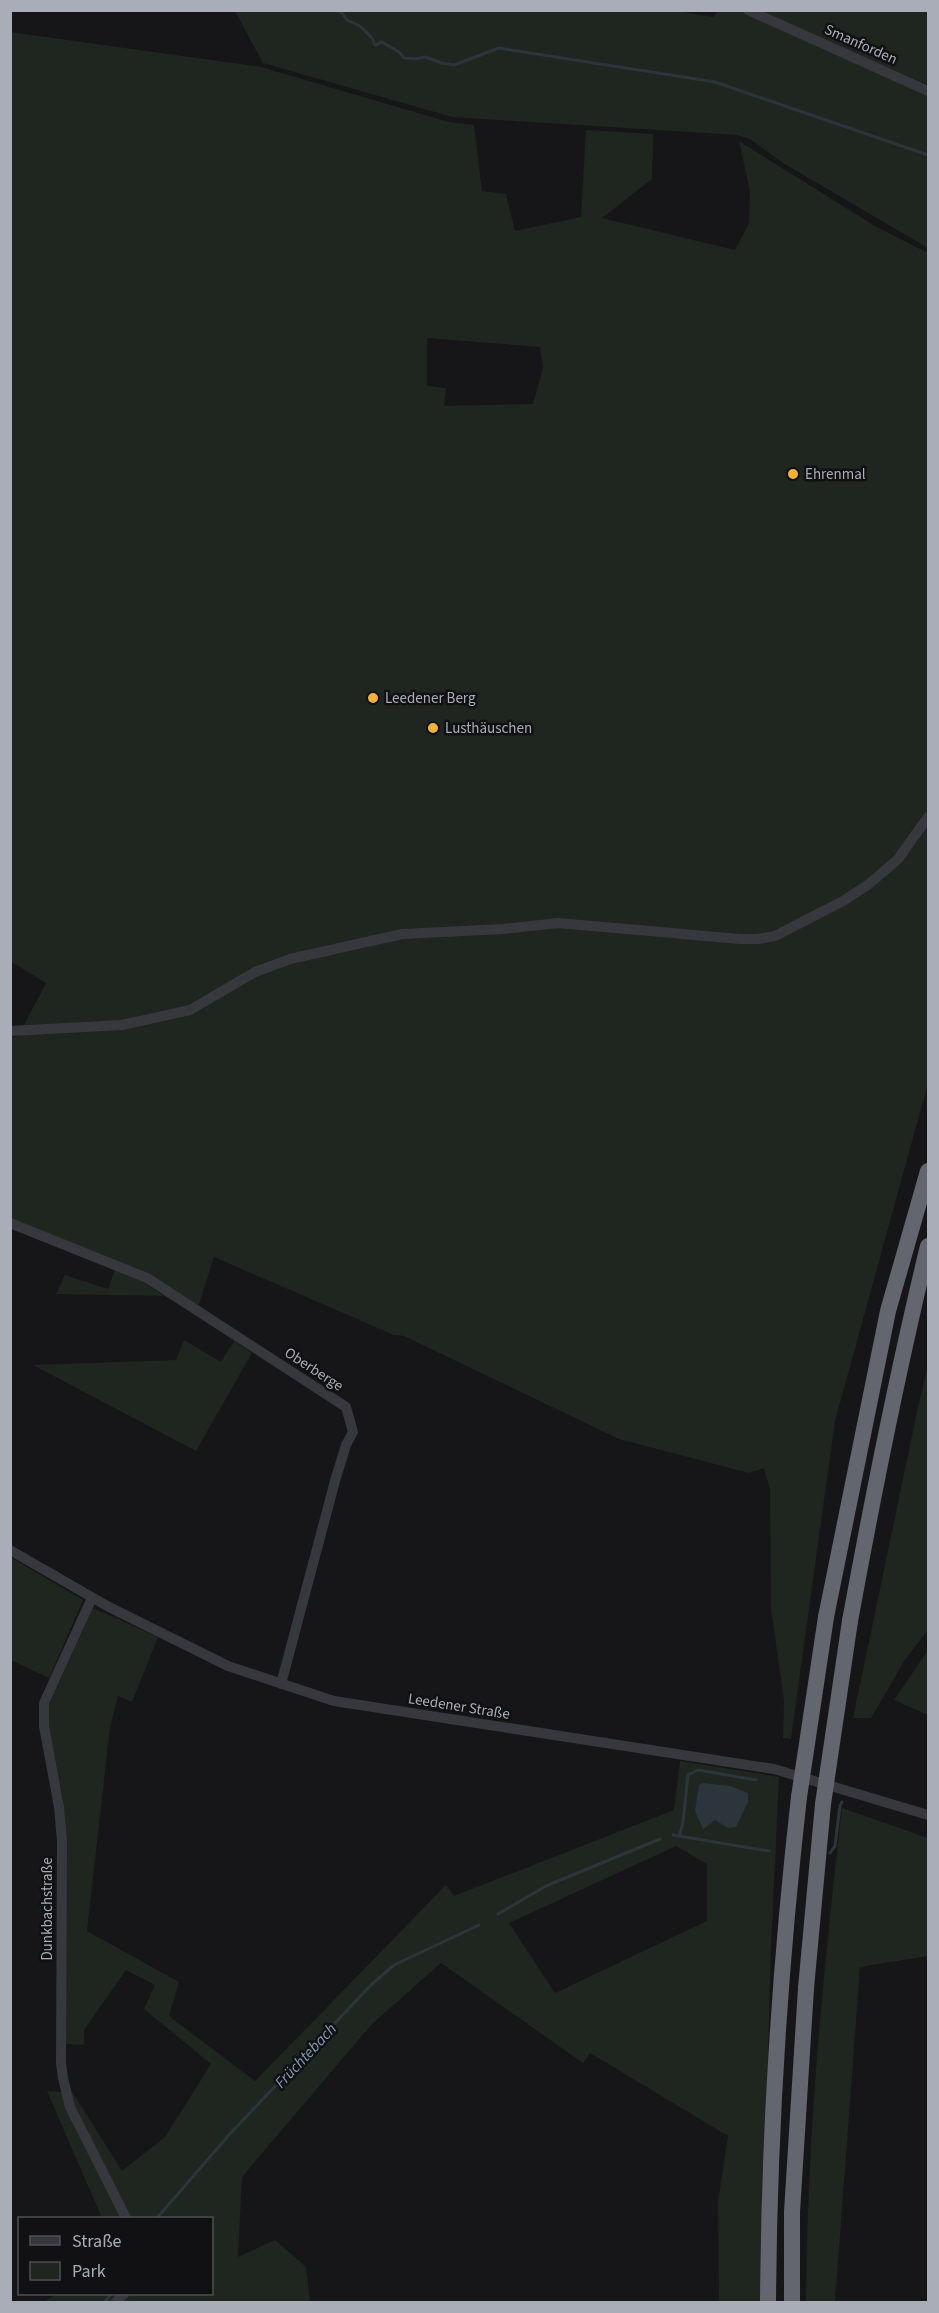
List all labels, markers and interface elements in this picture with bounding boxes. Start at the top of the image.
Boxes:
street label: Smanforden [821,19,901,70]
place label: Ehrenmal [805,464,866,485]
marker: Ehrenmal [786,467,800,481]
place label: Leedener Berg [385,688,476,709]
marker: Leedener Berg [366,691,380,705]
place label: Lusthäuschen [445,718,532,739]
marker: Lusthäuschen [426,721,440,735]
street label: Oberberge [280,1343,347,1396]
street label: Leedener Straße [406,1688,511,1725]
street label: Dunkbachstraße [37,1857,58,1961]
water label: Früchtebach [270,2018,342,2093]
legend [18,2217,213,2295]
text: Straße [72,2229,122,2254]
text: Park [72,2259,106,2284]

